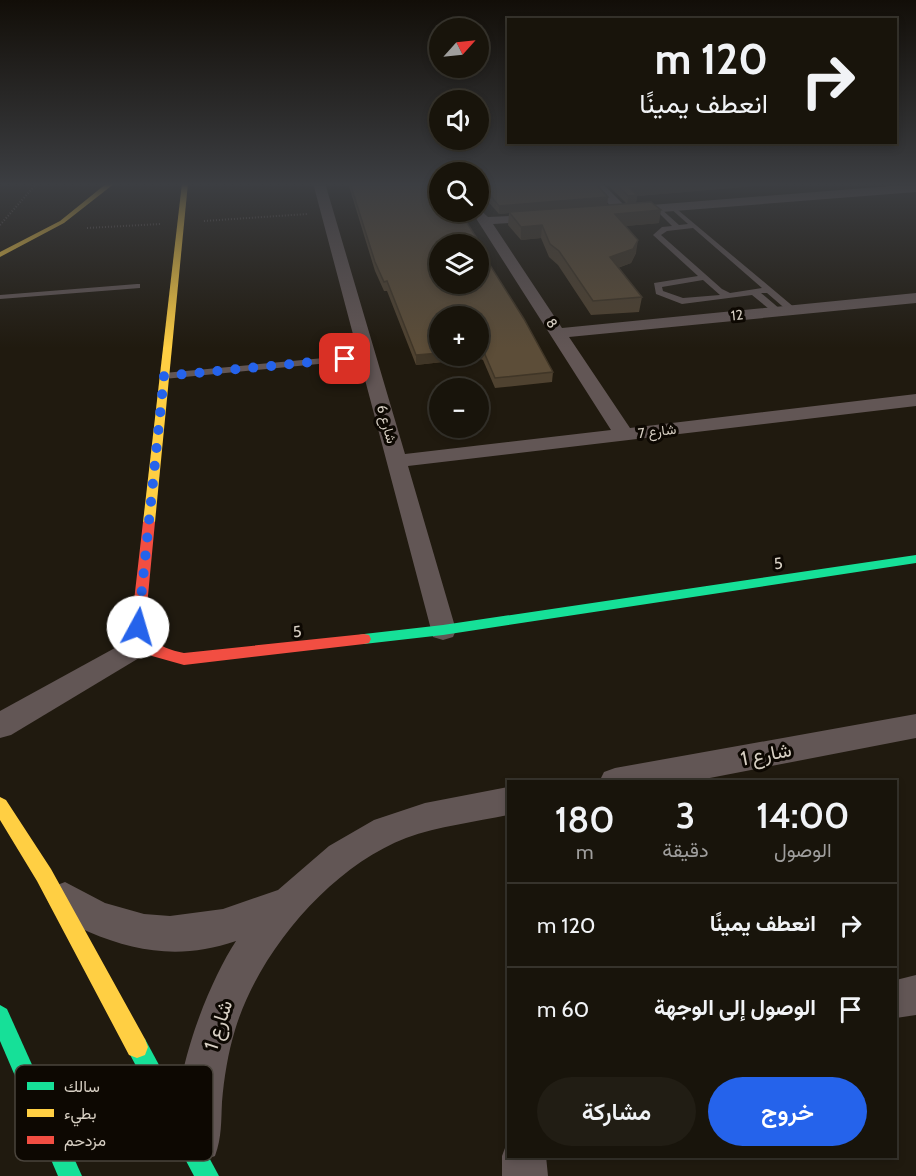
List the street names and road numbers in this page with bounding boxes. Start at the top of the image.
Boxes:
street label: 12 [730,305,744,325]
street label: 8 [542,315,562,331]
street label: شارع 6 [371,403,401,446]
street label: شارع 7 [637,420,677,444]
street label: 5 [772,553,784,574]
street label: 5 [292,622,303,641]
street label: شارع 1 [739,737,794,773]
street label: شارع 1 [199,997,239,1054]

